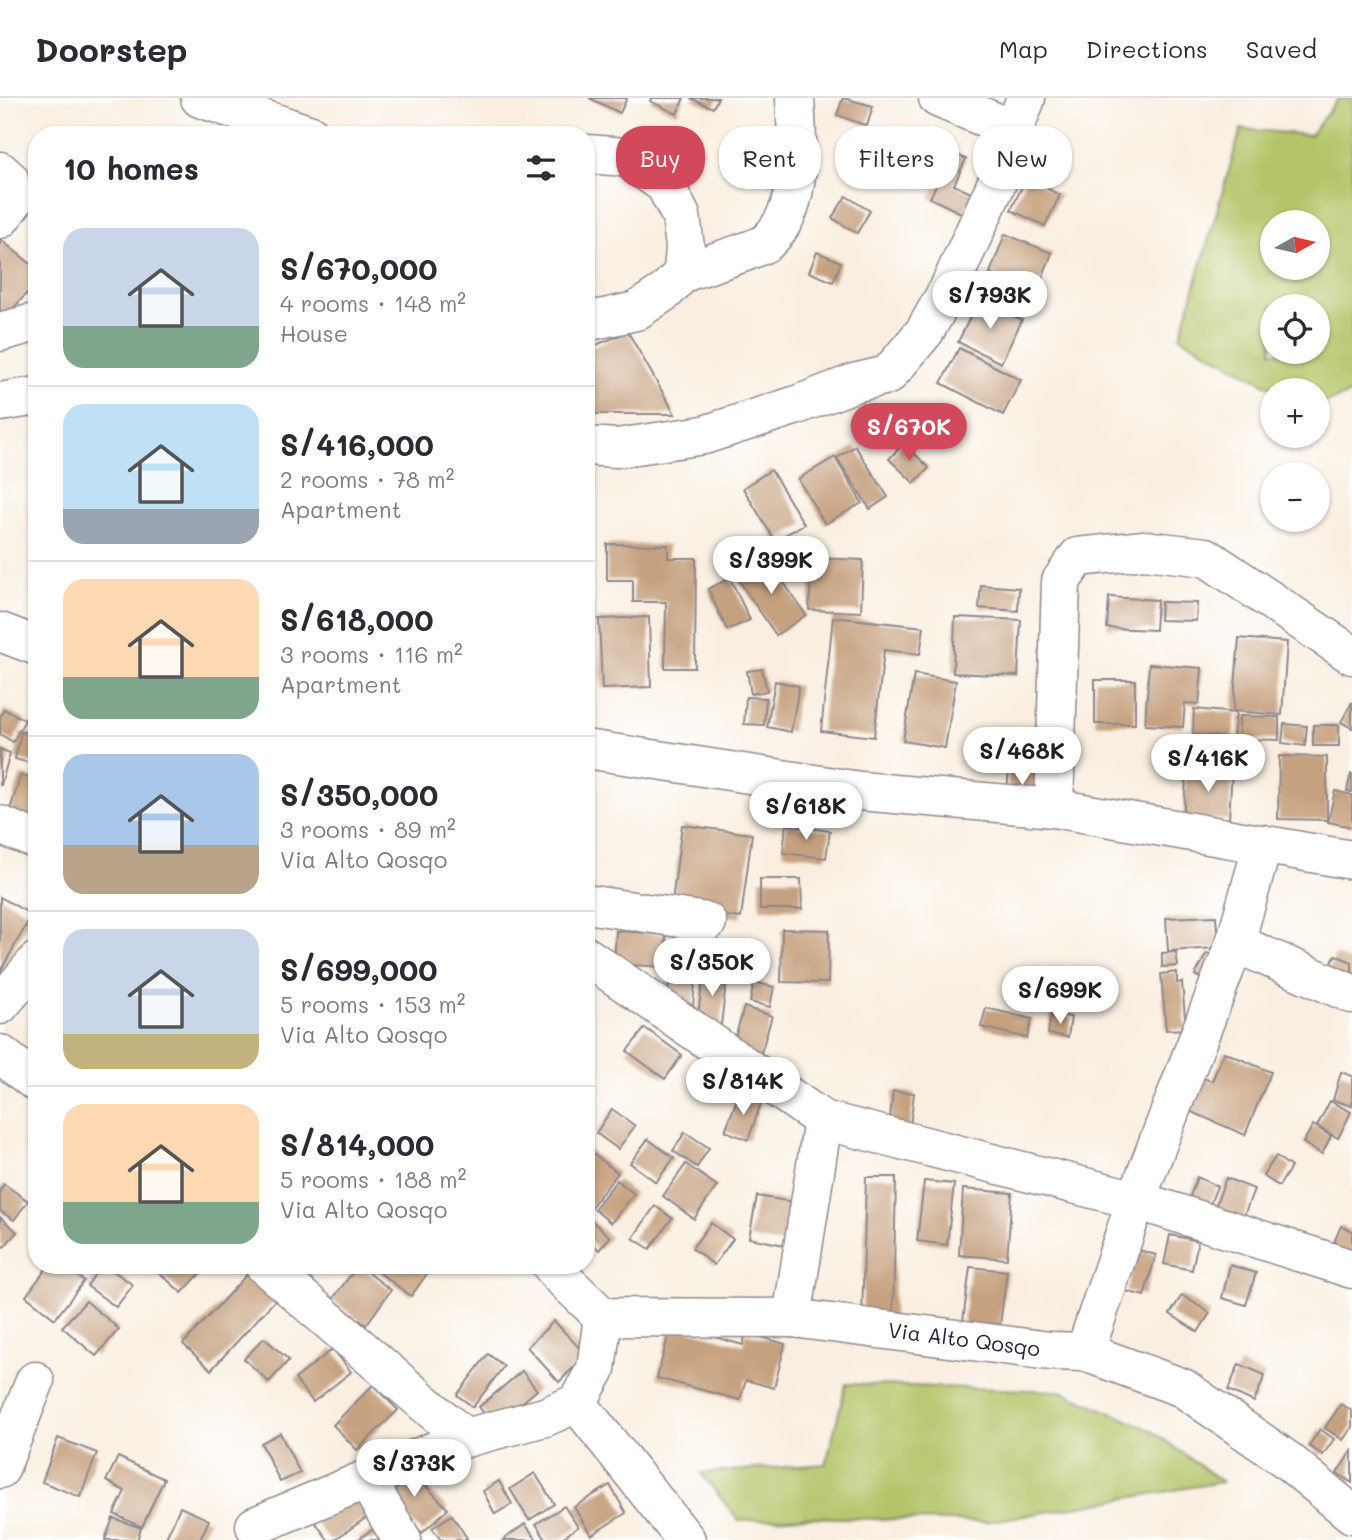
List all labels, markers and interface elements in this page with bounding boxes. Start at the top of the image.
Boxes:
text: Doorstep [35,27,188,70]
text: Map [999,33,1048,64]
text: Directions [1086,33,1208,64]
text: Saved [1246,33,1317,64]
chip: Buy [616,126,705,189]
chip: Rent [719,126,821,189]
chip: Filters [835,126,959,189]
chip: New [973,126,1072,189]
text: 10 homes [63,148,199,188]
icon: filters [522,149,560,187]
north arrow [1260,210,1330,280]
map controls [1260,210,1330,532]
text: S/670,000 [280,248,438,288]
icon: home [119,256,203,340]
pin: S/793K [933,272,1047,331]
text: S/793K [948,279,1032,309]
text: 4 rooms · 148 m² [280,288,466,318]
button: locate [1260,294,1330,364]
text: House [280,318,348,348]
button: + [1260,378,1330,448]
pin: S/670K [852,404,966,463]
text: S/670K [867,411,951,441]
text: S/416,000 [280,424,434,464]
icon: home [119,432,203,516]
button: − [1260,462,1330,532]
text: 2 rooms · 78 m² [280,464,454,494]
text: Apartment [280,494,402,524]
pin: S/399K [714,536,828,596]
text: S/399K [729,544,813,574]
text: S/618,000 [280,599,433,639]
icon: home [119,607,203,691]
text: 3 rooms · 116 m² [280,639,463,669]
text: Apartment [280,669,402,699]
pin: S/468K [965,728,1079,787]
pin: S/416K [1151,734,1265,794]
text: S/468K [979,735,1065,765]
text: S/416K [1167,742,1249,772]
text: S/350,000 [280,774,438,814]
icon: home [119,782,203,866]
pin: S/618K [749,782,863,842]
text: S/618K [765,790,847,820]
text: 3 rooms · 89 m² [280,814,456,844]
text: Via Alto Qosqo [280,844,448,874]
pin: S/350K [655,939,769,998]
text: S/350K [670,946,755,976]
text: S/699,000 [280,949,438,989]
icon: home [119,957,203,1041]
pin: S/699K [1003,967,1117,1026]
text: S/699K [1018,974,1102,1004]
text: 5 rooms · 153 m² [280,989,465,1019]
text: Via Alto Qosqo [280,1019,448,1049]
pin: S/814K [686,1058,800,1117]
text: S/814K [702,1065,784,1095]
text: S/814,000 [280,1124,434,1164]
icon: home [119,1132,203,1216]
text: 5 rooms · 188 m² [280,1164,466,1194]
text: Via Alto Qosqo [280,1194,448,1224]
street label: Via Alto Qosqo [887,1315,1042,1362]
pin: S/373K [357,1440,471,1499]
text: S/373K [372,1447,456,1477]

